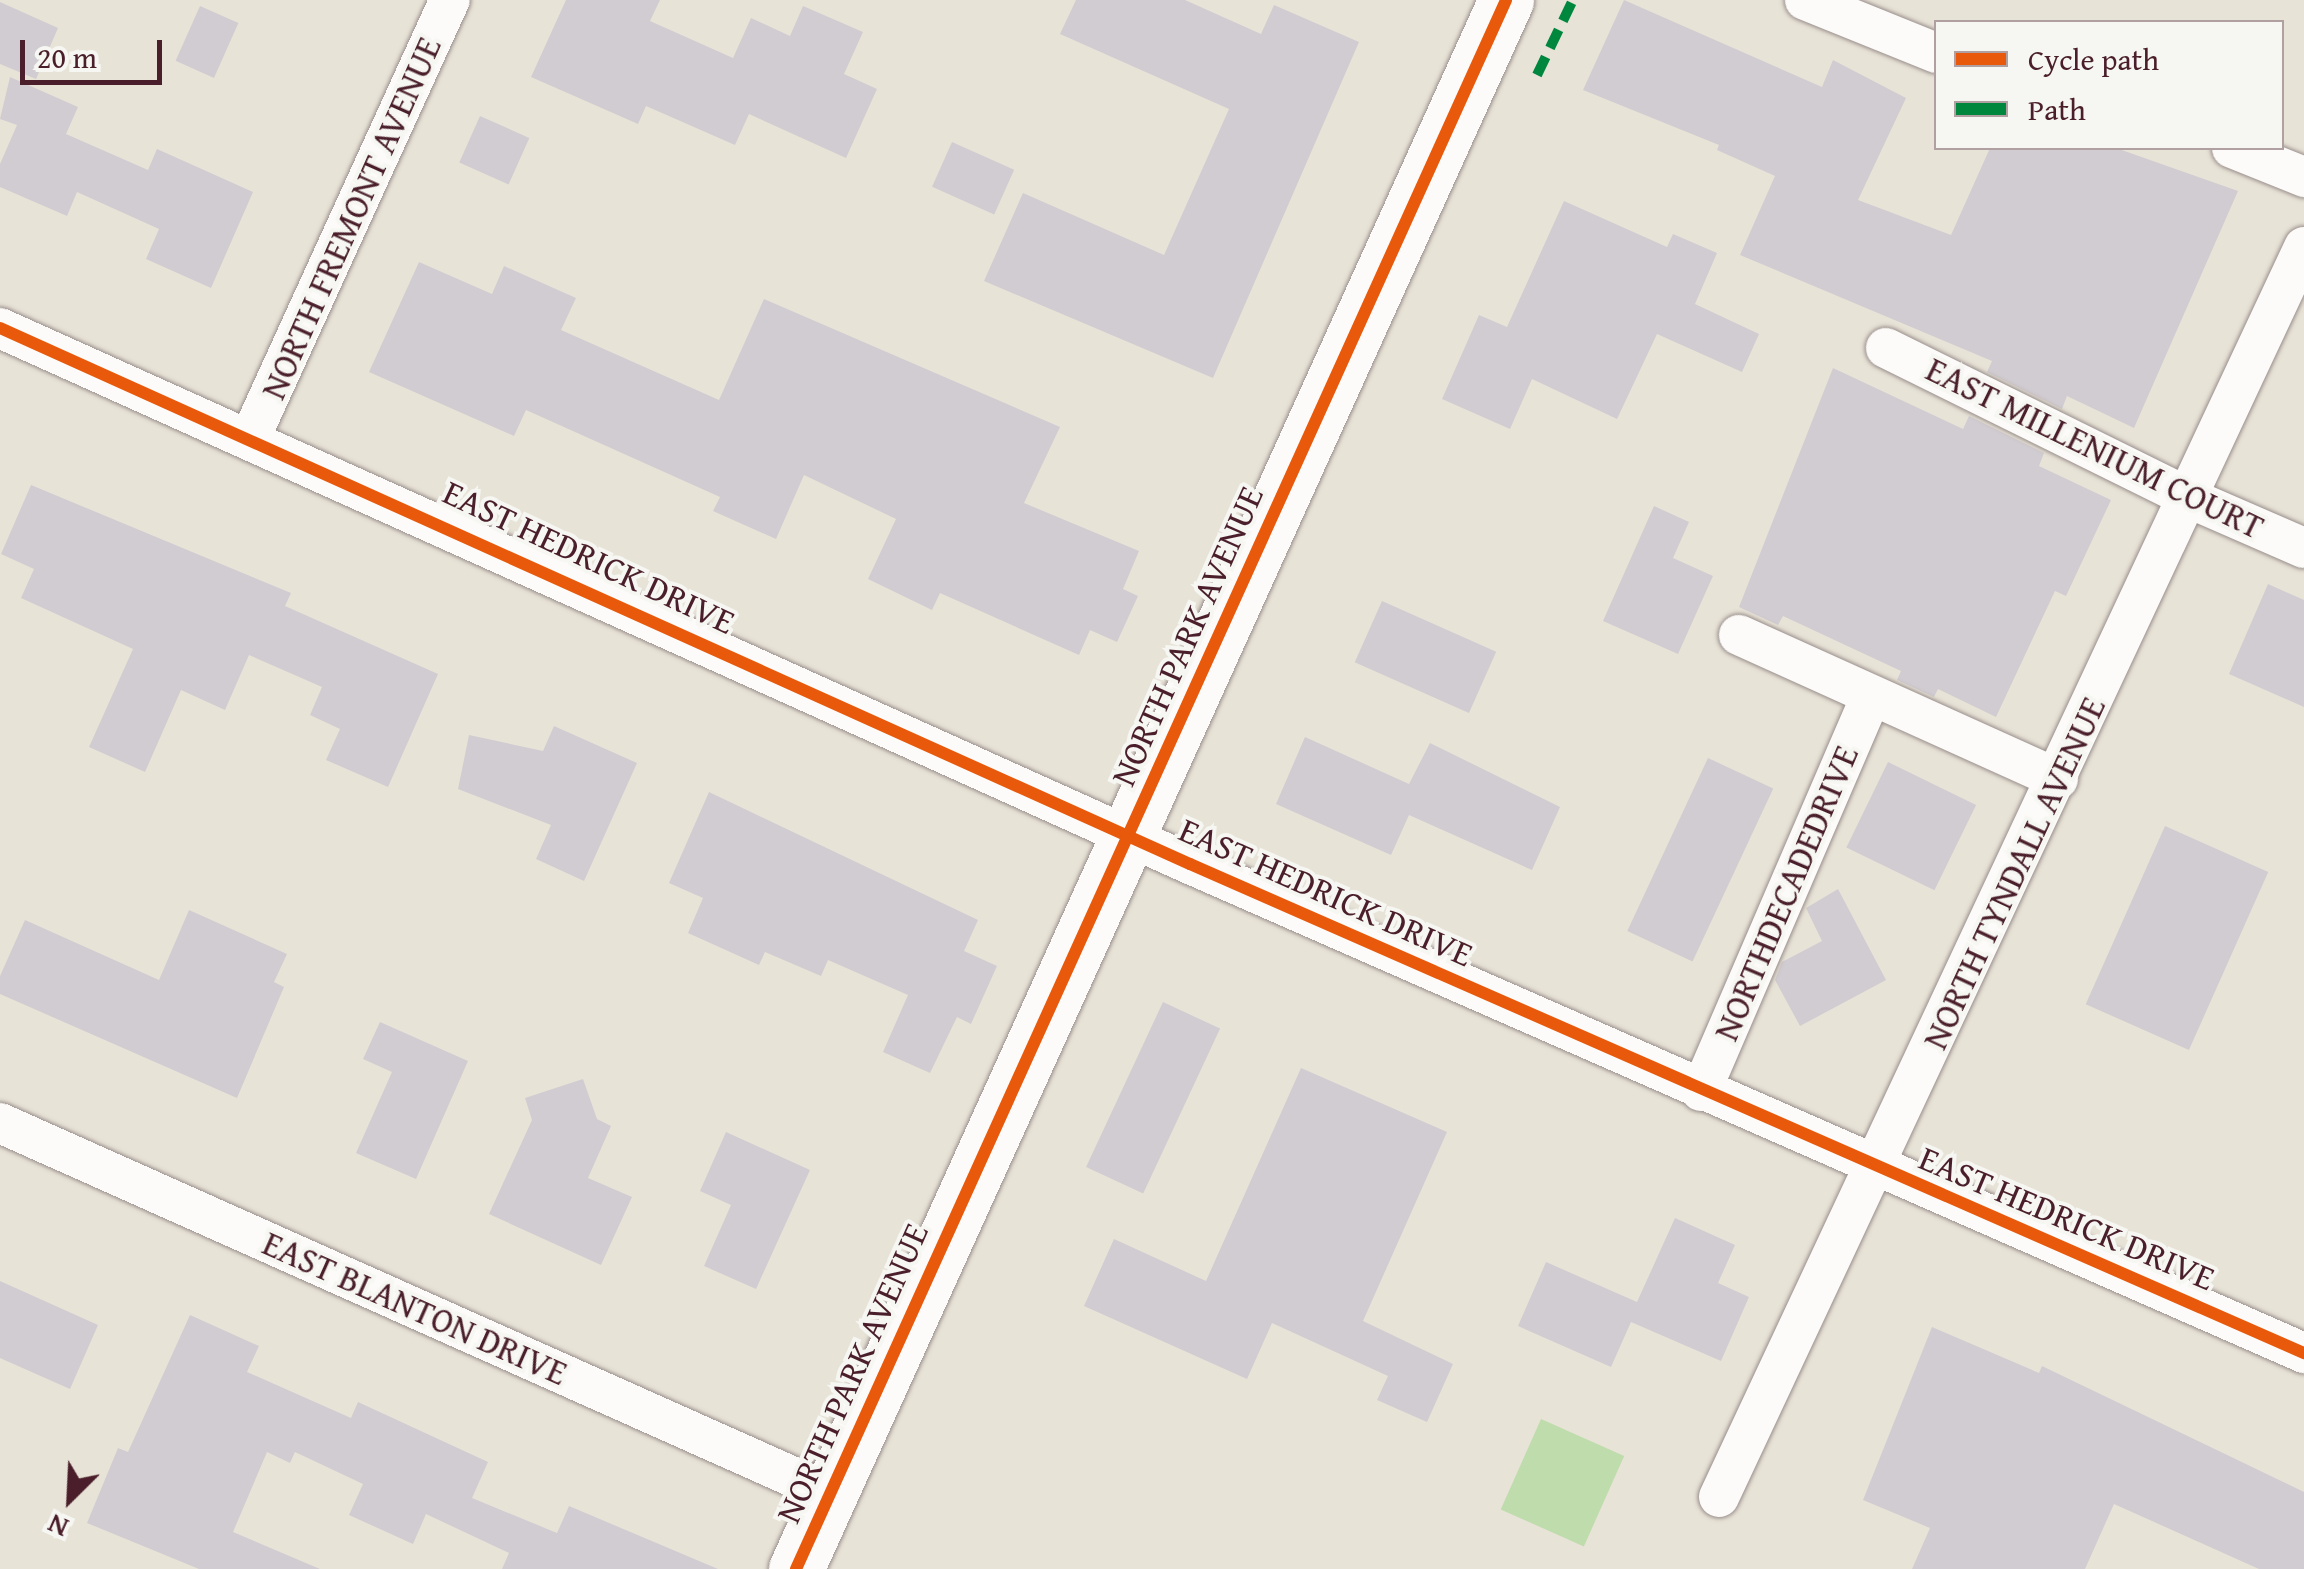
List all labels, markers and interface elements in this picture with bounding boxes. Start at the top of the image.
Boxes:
scale bar [25,20,168,82]
legend [1934,20,2284,150]
street label: NORTH FREMONT AVENUE [252,30,450,406]
text: 20 m [37,35,97,79]
text: Cycle path [2028,37,2159,81]
text: Path [2028,87,2086,131]
street label: EAST MILLENIUM COURT [1919,348,2271,548]
street label: EAST HEDRICK DRIVE [437,471,741,643]
street label: NORTH PARK AVENUE [1102,480,1272,792]
street label: NORTH TYNDALL AVENUE [1914,690,2114,1056]
street label: NORTHDECADEDRIVE [1705,739,1867,1047]
street label: EAST HEDRICK DRIVE [1173,808,1479,976]
street label: EAST HEDRICK DRIVE [1913,1137,2221,1299]
street label: NORTH PARK AVENUE [767,1217,937,1529]
street label: EAST BLANTON DRIVE [256,1222,574,1394]
north arrow [20,1449,120,1549]
text: N [41,1504,74,1549]

